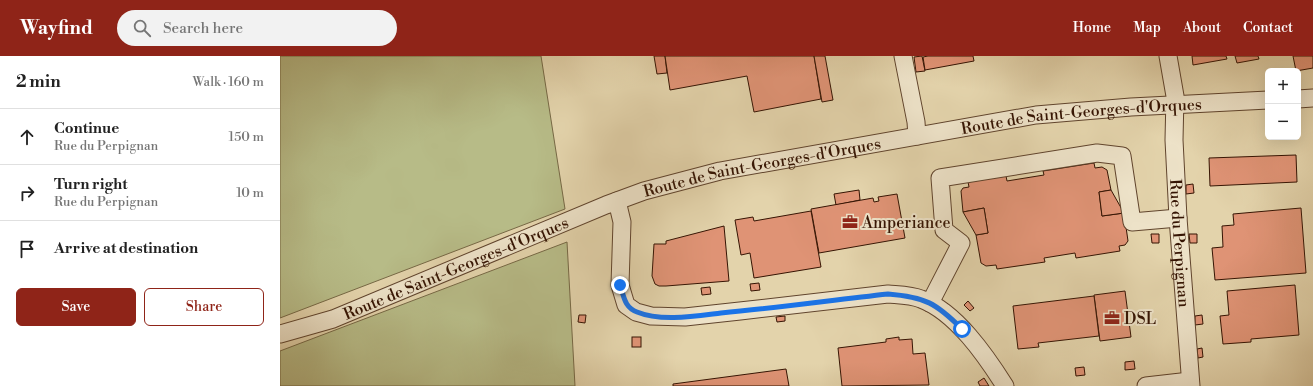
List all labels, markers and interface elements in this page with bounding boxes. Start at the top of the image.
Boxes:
search box [117,10,397,46]
text: Wayfind [20,16,93,40]
icon: search [131,17,153,39]
text: Search here [163,19,243,38]
text: Home [1073,19,1111,37]
text: Map [1133,19,1161,37]
text: About [1183,19,1221,37]
text: Contact [1243,19,1293,37]
map controls [1265,68,1301,140]
button: + [1265,68,1301,104]
text: 2 min [16,71,61,93]
text: Walk · 160 m [193,74,264,90]
street label: Route de Saint-Georges-d'Orques [959,94,1202,139]
button: − [1265,104,1301,140]
text: Continue [54,119,119,138]
icon: ahead [16,126,38,148]
text: 150 m [229,129,264,145]
street label: Route de Saint-Georges-d'Orques [641,134,883,202]
text: Rue du Perpignan [54,138,158,154]
text: Turn right [54,175,128,194]
street label: Rue du Perpignan [1165,179,1194,309]
icon: right [16,182,38,204]
text: 10 m [236,185,264,201]
text: Rue du Perpignan [54,194,158,210]
street label: Route de Saint-Georges-d'Orques [340,213,572,325]
office icon: Amperiance [841,213,859,231]
place label: Amperiance [861,213,951,233]
icon: arrive [16,238,38,260]
text: Arrive at destination [54,239,198,258]
route end [611,276,629,294]
button: Save [16,288,136,326]
button: Share [144,288,264,326]
office icon: DSL [1103,309,1121,327]
place label: DSL [1124,309,1157,329]
route start [953,320,971,338]

